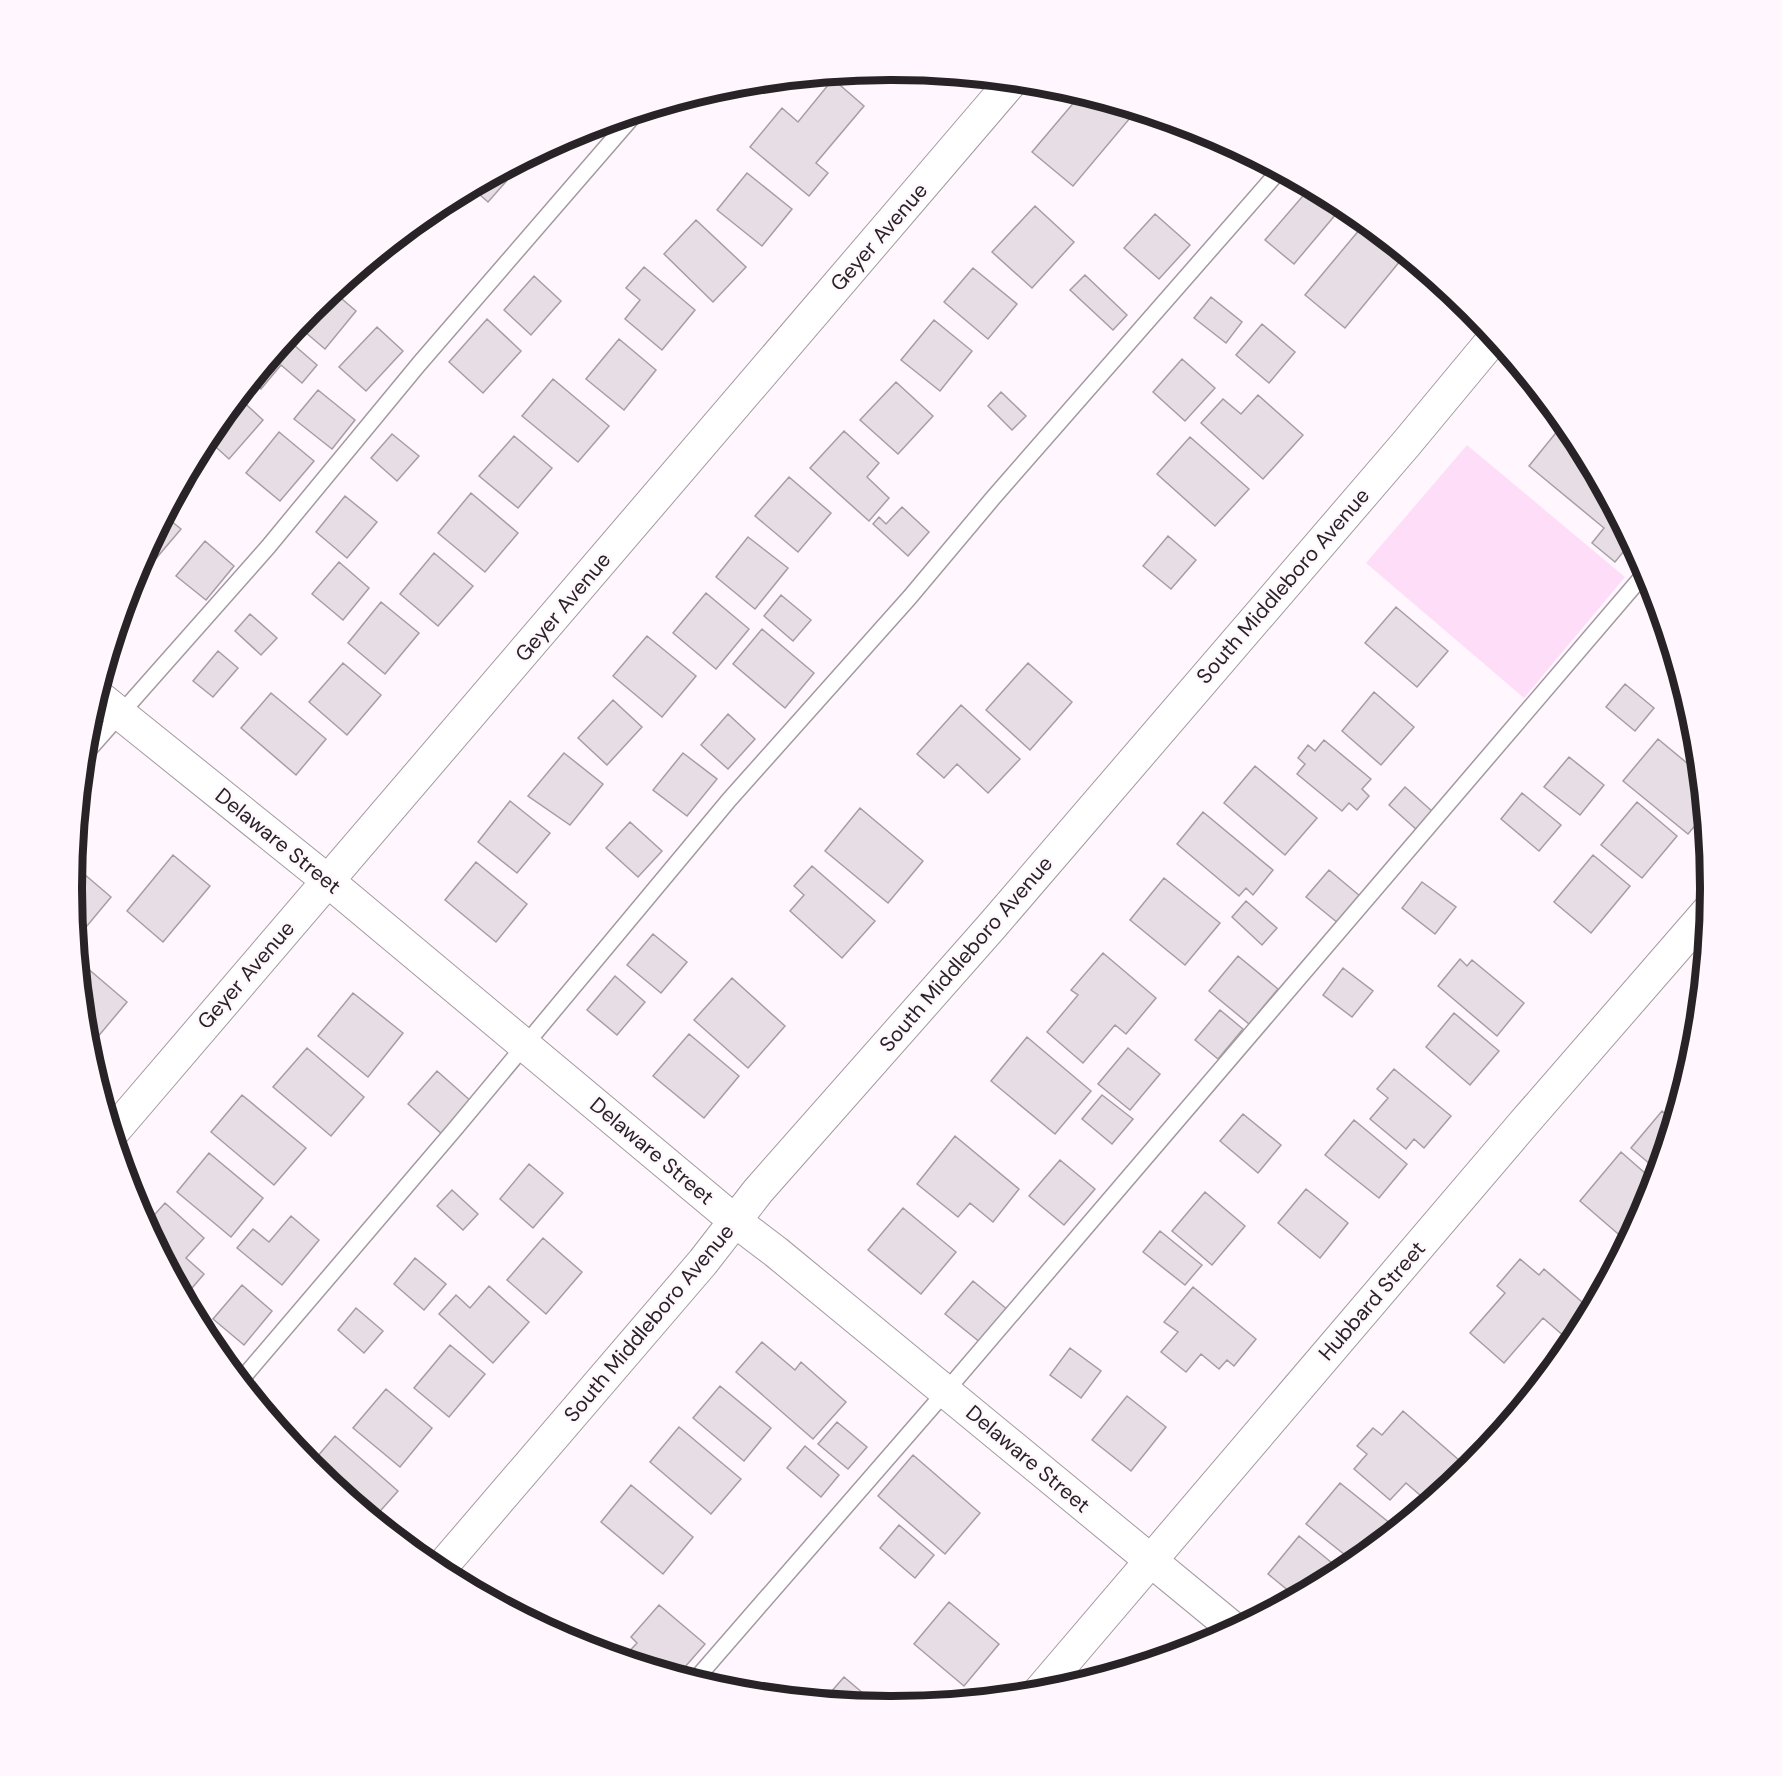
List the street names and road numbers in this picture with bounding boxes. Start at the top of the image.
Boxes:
street label: Geyer Avenue [824,177,934,297]
street label: South Middleboro Avenue [1190,482,1376,690]
street label: Geyer Avenue [509,546,617,668]
street label: Delaware Street [209,782,347,900]
street label: South Middleboro Avenue [873,850,1059,1058]
street label: Geyer Avenue [191,915,301,1035]
street label: Delaware Street [584,1091,720,1211]
street label: South Middleboro Avenue [558,1218,740,1428]
street label: Hubbard Street [1312,1235,1432,1367]
street label: Delaware Street [960,1399,1096,1519]

